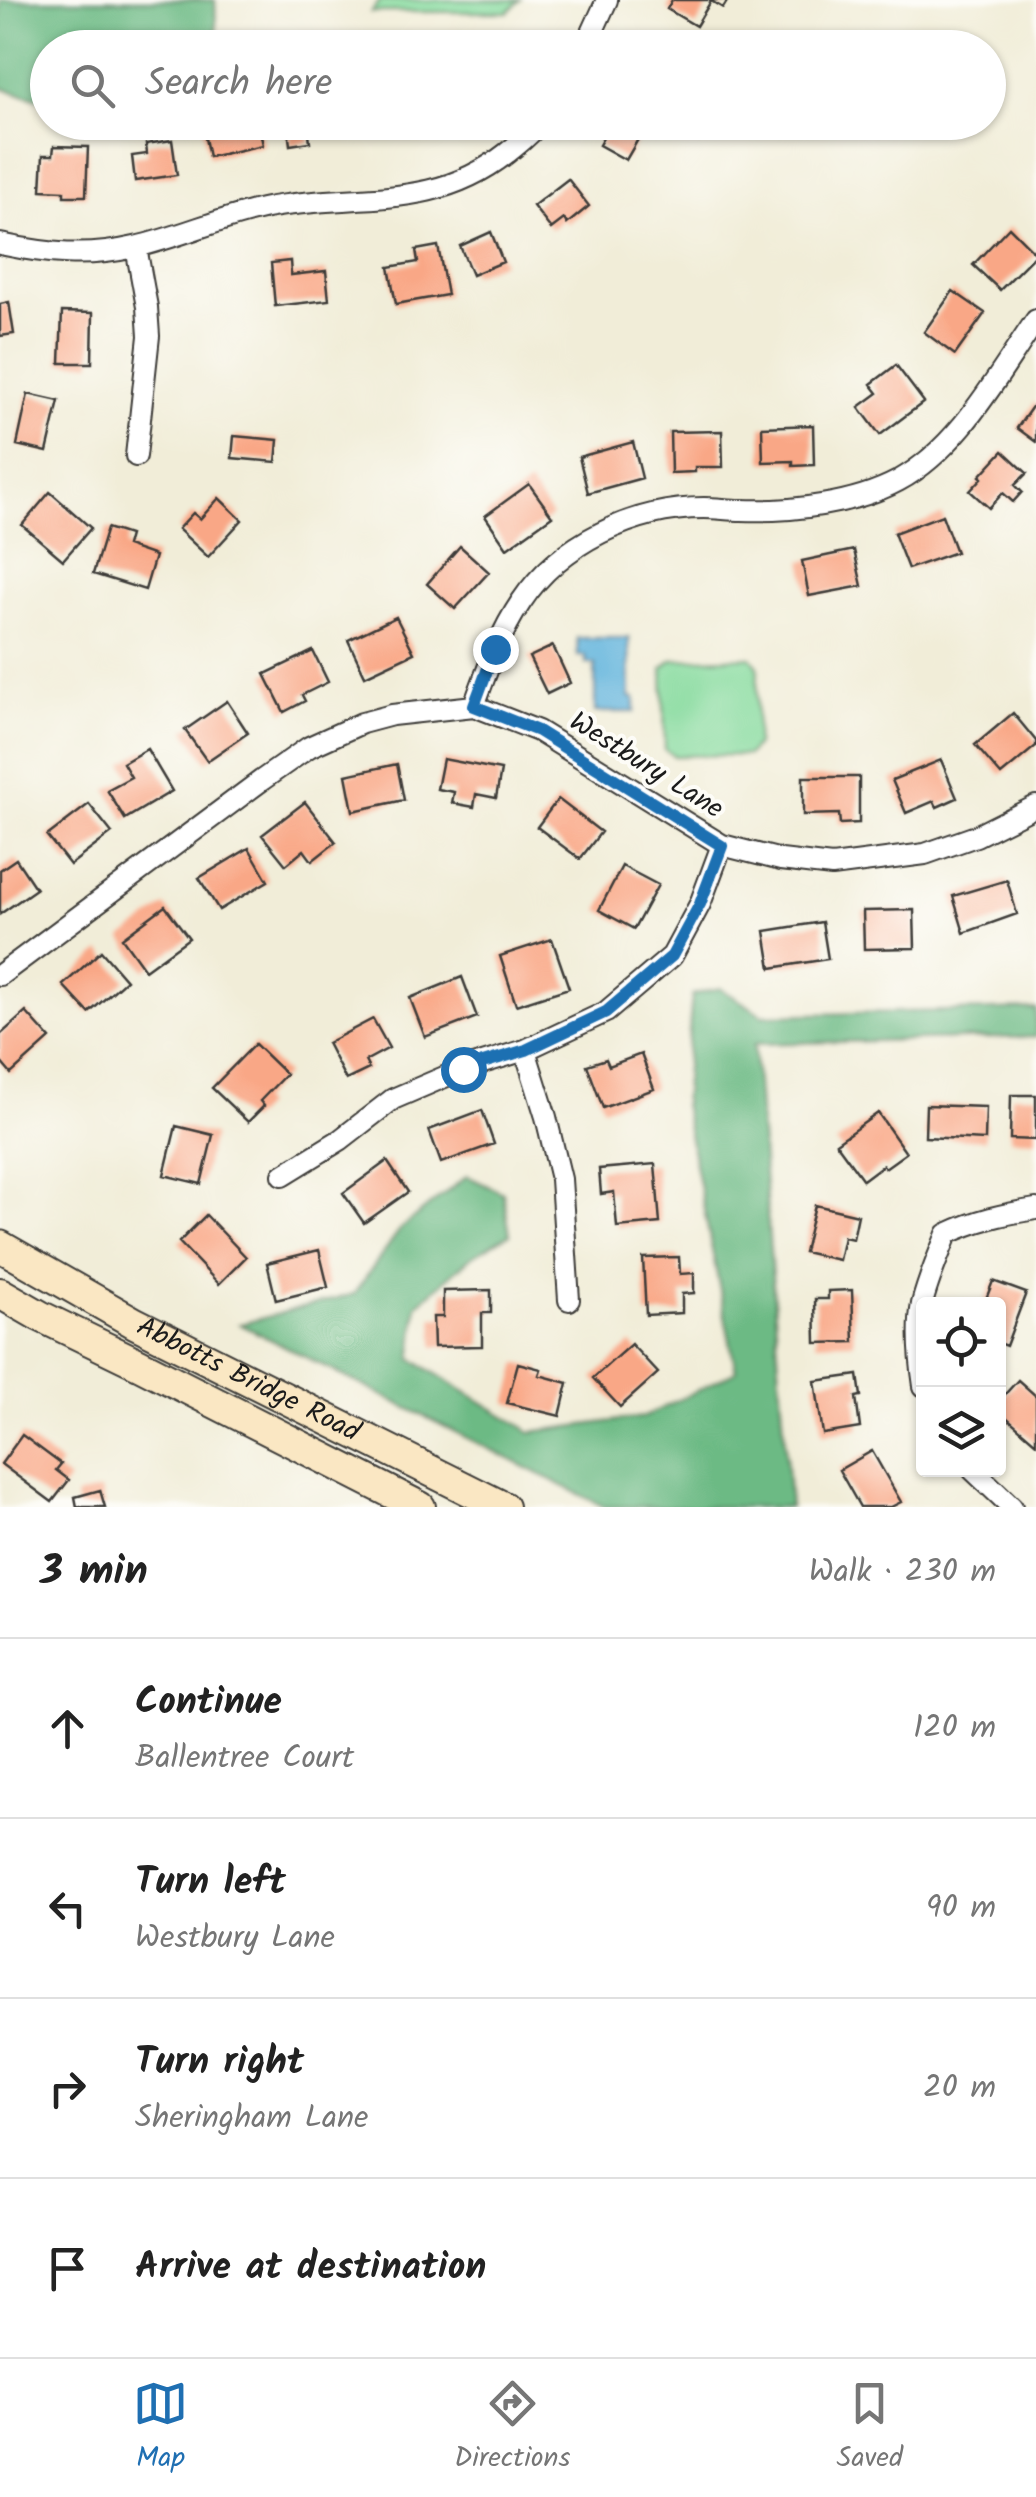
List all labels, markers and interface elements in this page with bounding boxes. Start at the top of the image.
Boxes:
search box [30,30,1006,140]
text: Search here [145,55,332,115]
icon: search [65,58,120,113]
route end [473,627,519,673]
street label: Westbury Lane [560,701,732,832]
route start [441,1047,487,1093]
map controls [916,1297,1006,1477]
button: locate [916,1297,1006,1387]
street label: Abbotts Bridge Road [129,1305,369,1455]
button: layers [916,1387,1006,1477]
text: 3 min [40,1539,148,1606]
text: Walk · 230 m [809,1547,996,1598]
text: Continue [135,1673,282,1733]
icon: ahead [40,1701,95,1756]
text: 120 m [913,1703,996,1754]
text: Ballentree Court [135,1733,354,1784]
text: Turn left [135,1853,286,1913]
icon: left [40,1881,95,1936]
text: 90 m [926,1883,996,1934]
text: Westbury Lane [135,1913,335,1964]
text: Turn right [135,2033,304,2093]
icon: right [40,2061,95,2116]
text: 20 m [923,2063,996,2114]
text: Sheringham Lane [135,2093,368,2144]
text: Arrive at destination [135,2238,486,2298]
icon: arrive [40,2241,95,2296]
tab: Map [133,2376,188,2481]
tab: Directions [454,2376,570,2481]
tab: Saved [837,2376,903,2481]

